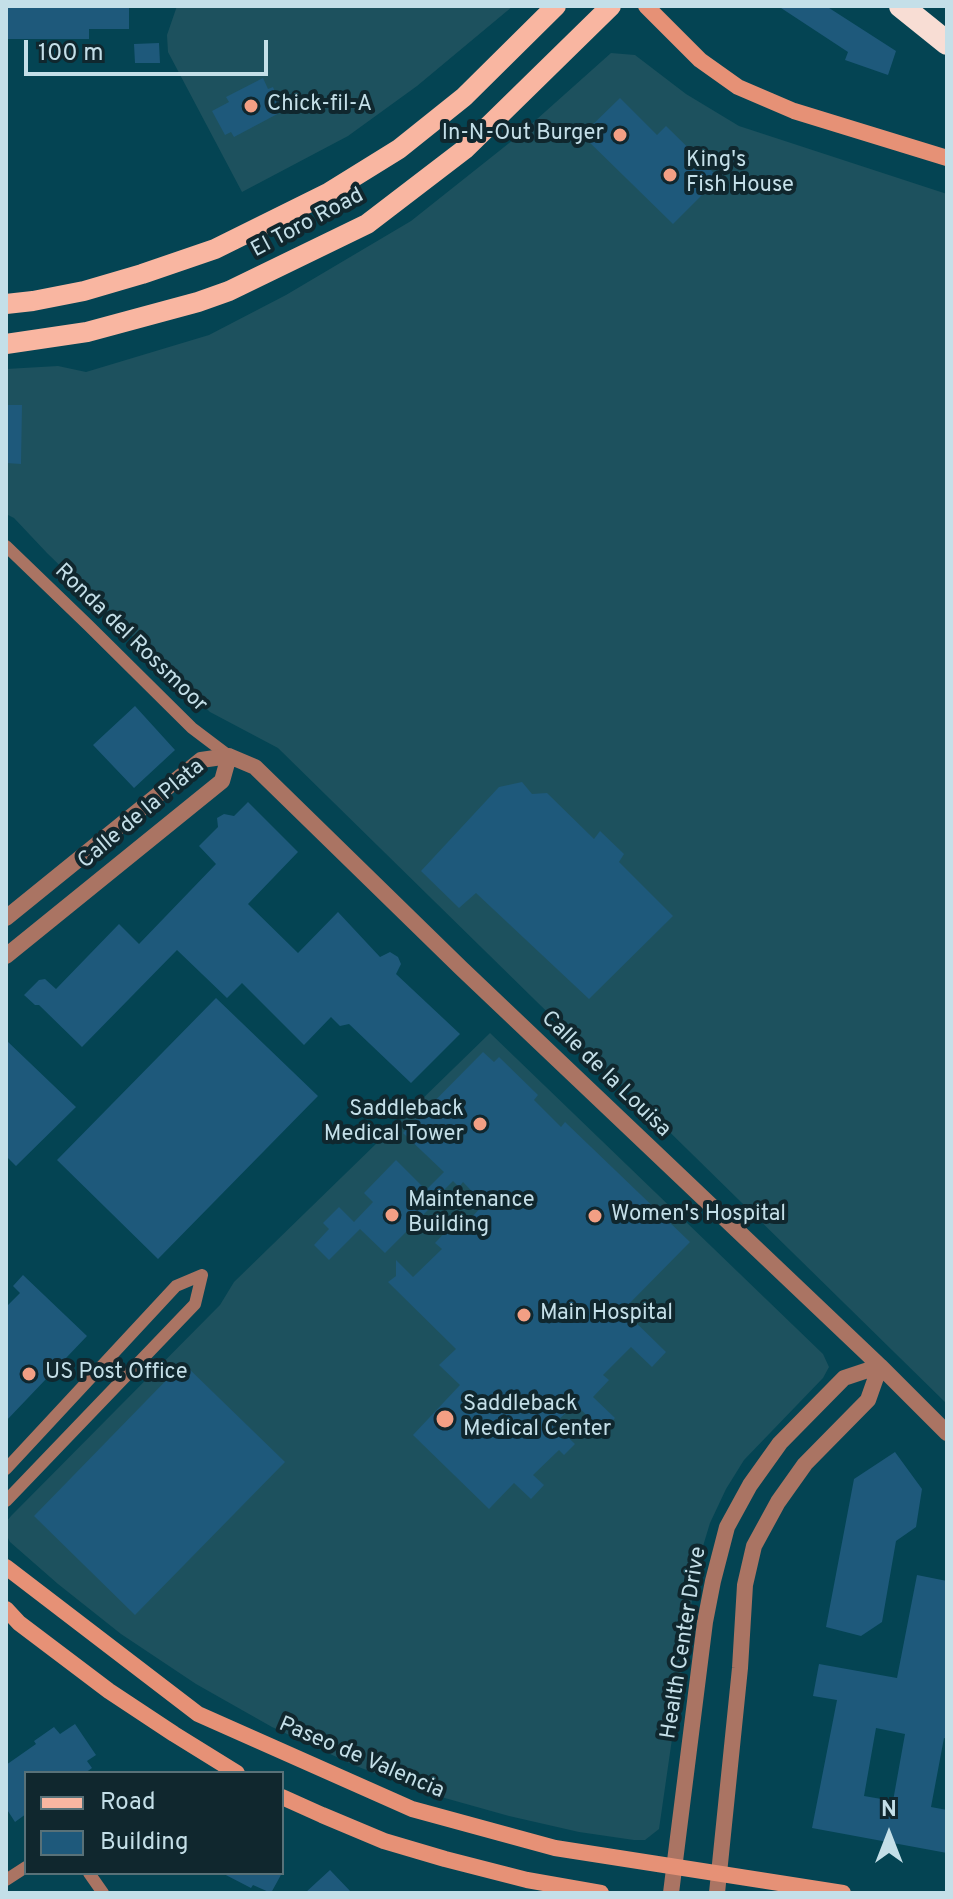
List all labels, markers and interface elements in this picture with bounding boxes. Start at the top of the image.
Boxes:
scale bar [28,24,272,74]
text: 100 m [38,39,104,69]
place label: Chick-fil-A [267,93,372,119]
marker: Chick-fil-A [242,97,260,115]
place label: In-N-Out Burger [442,122,604,148]
marker: In-N-Out Burger [611,126,629,144]
place label: King's Fish House [686,149,794,200]
marker: King's Fish House [661,166,679,184]
street label: El Toro Road [247,183,369,265]
street label: Ronda del Rossmoor [48,559,212,719]
street label: Calle de la Plata [73,755,211,875]
street label: Calle de la Louisa [535,1006,675,1144]
place label: Saddleback Medical Tower [324,1098,464,1150]
marker: Saddleback Medical Tower [471,1115,489,1133]
place label: Maintenance Building [408,1189,534,1240]
place label: Women's Hospital [611,1203,786,1229]
marker: Maintenance Building [383,1206,401,1224]
marker: Women's Hospital [586,1207,604,1225]
place label: Main Hospital [540,1302,673,1328]
marker: Main Hospital [515,1306,533,1324]
place label: US Post Office [45,1361,188,1387]
marker: US Post Office [20,1365,38,1383]
place label: Saddleback Medical Center [463,1393,611,1444]
marker: Saddleback Medical Center [434,1408,456,1430]
street label: Health Center Drive [657,1545,713,1741]
street label: Paseo de Valencia [274,1712,448,1806]
legend [24,1771,284,1875]
text: Road [100,1788,156,1818]
north arrow [849,1795,929,1875]
text: N [881,1797,897,1824]
text: Building [100,1828,189,1858]

